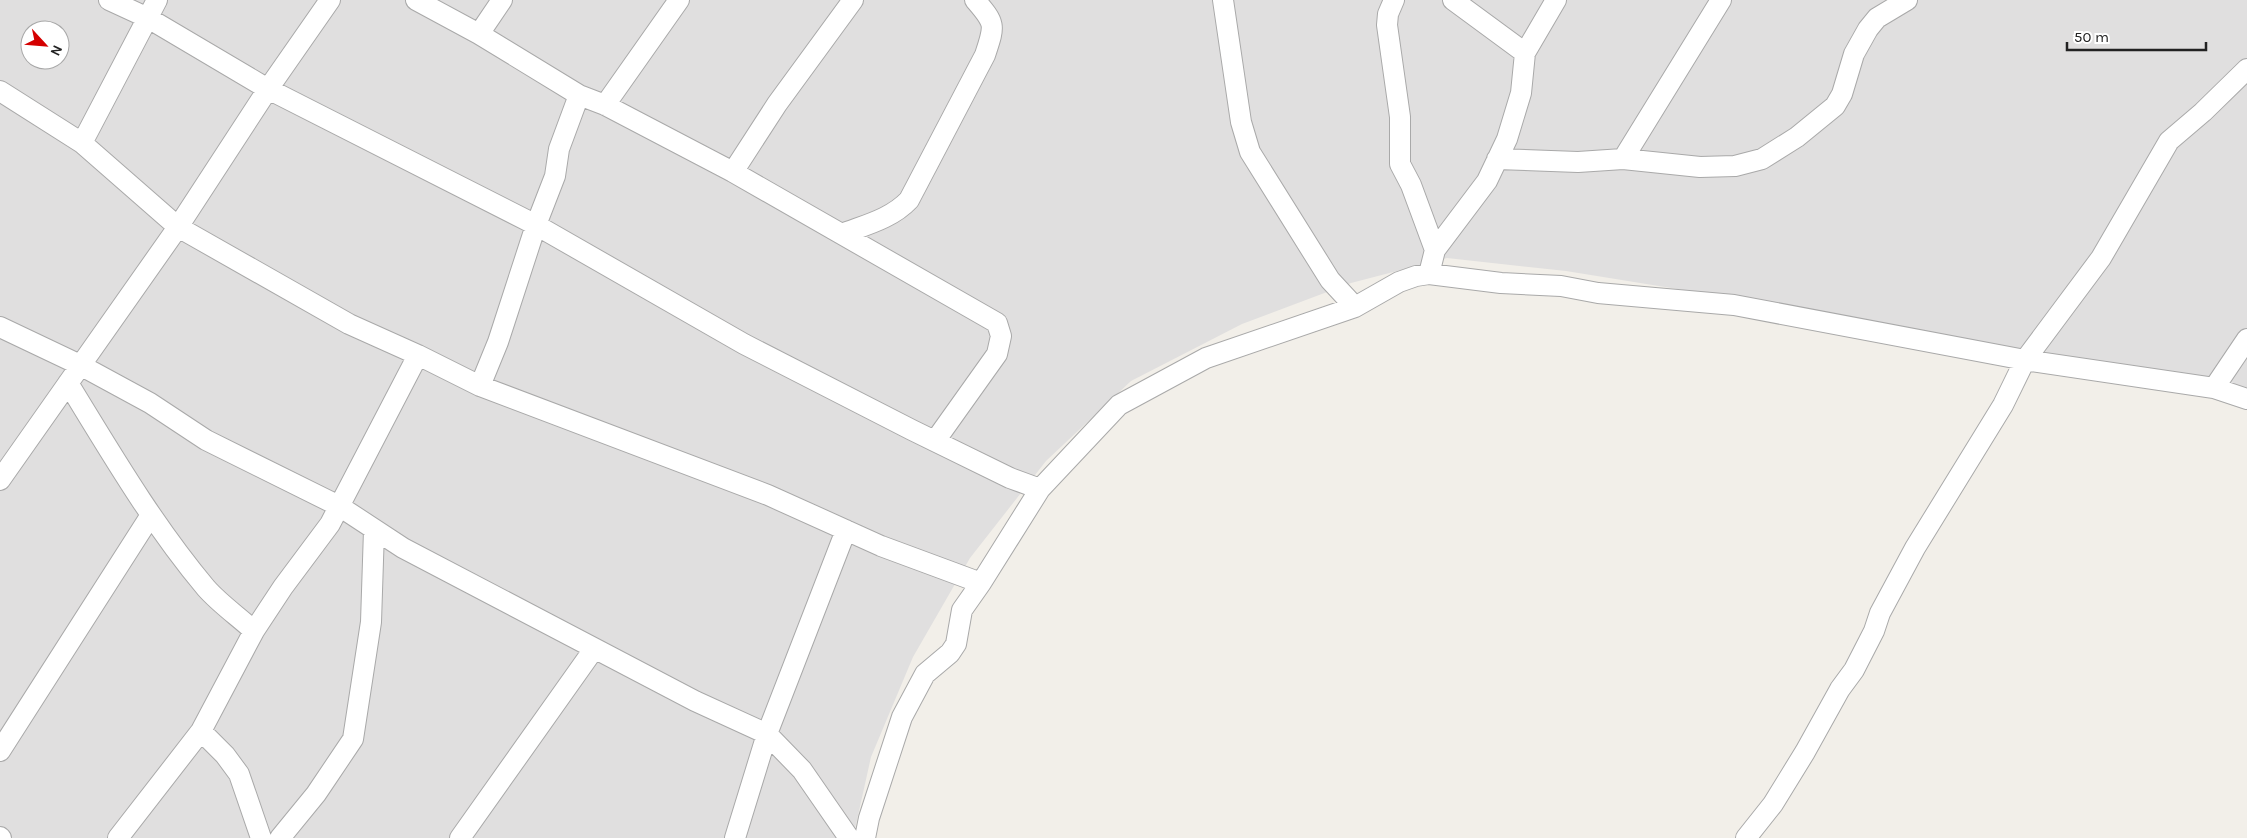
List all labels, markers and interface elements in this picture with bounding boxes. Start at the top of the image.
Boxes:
north arrow [20,20,70,70]
scale bar [2067,20,2206,52]
text: 50 m [2074,28,2109,46]
text: N [46,42,66,59]

